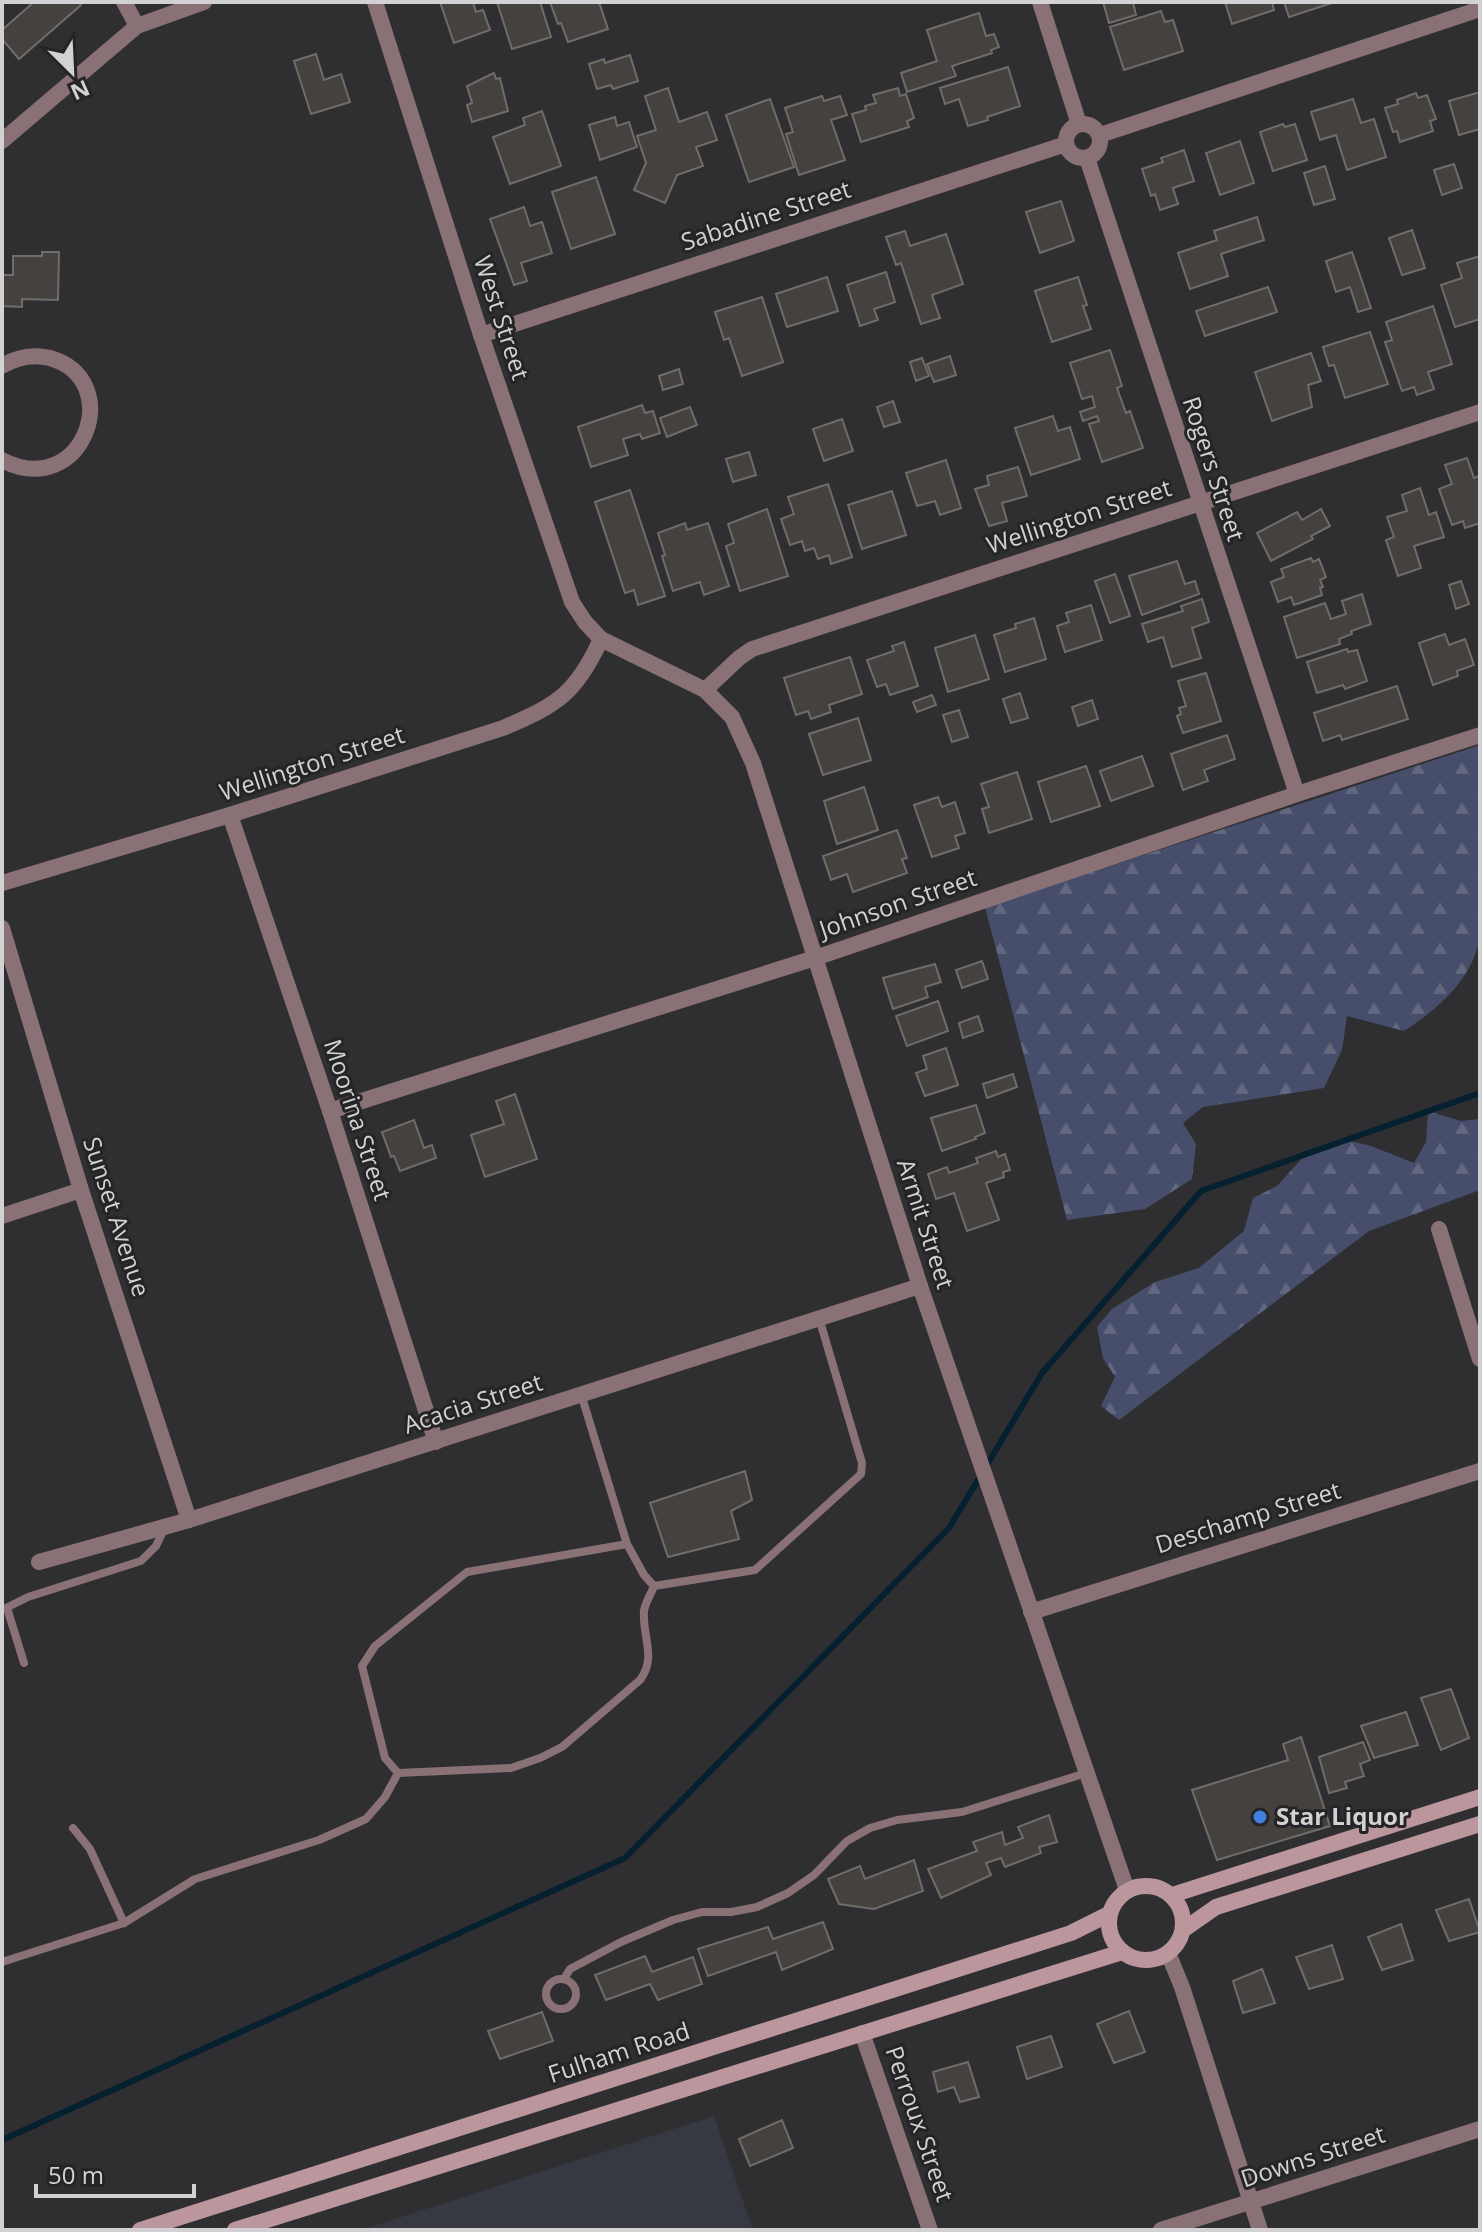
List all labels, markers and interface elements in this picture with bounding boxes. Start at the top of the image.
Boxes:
north arrow [32,32,112,112]
text: N [66,74,95,109]
street label: Sabadine Street [676,172,855,258]
street label: West Street [467,251,538,384]
street label: Rogers Street [1176,392,1253,545]
street label: Wellington Street [982,470,1175,561]
street label: Wellington Street [215,717,408,808]
street label: Johnson Street [813,860,981,946]
street label: Moorina Street [317,1035,400,1204]
street label: Sunset Avenue [76,1133,159,1301]
street label: Armit Street [890,1154,963,1293]
street label: Acacia Street [399,1365,546,1441]
street label: Deschamp Street [1151,1473,1344,1560]
place label: Star Liquor [1276,1799,1409,1832]
marker: Star Liquor [1251,1808,1269,1826]
street label: Fulham Road [544,2013,694,2090]
street label: Perroux Street [878,2041,962,2206]
street label: Downs Street [1236,2117,1389,2194]
scale bar [36,2148,194,2198]
text: 50 m [48,2158,104,2191]

